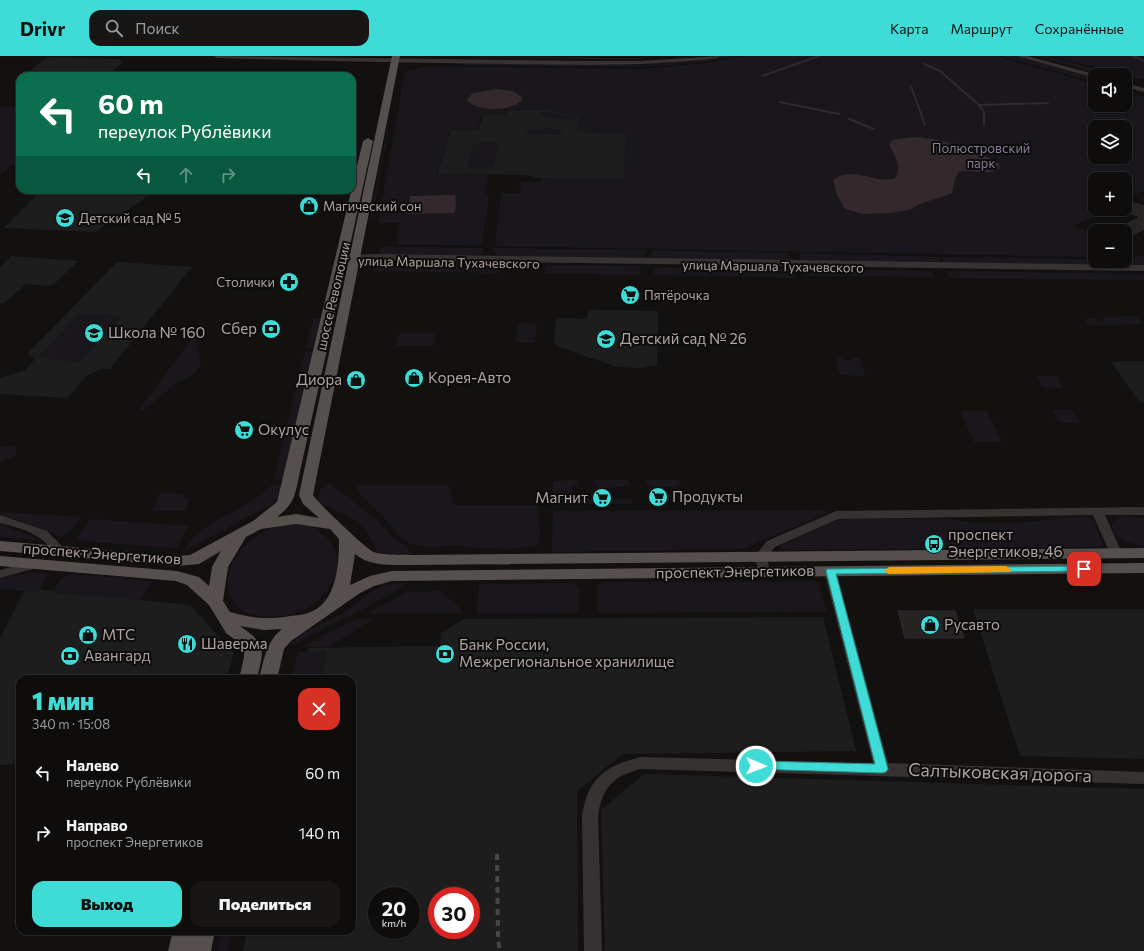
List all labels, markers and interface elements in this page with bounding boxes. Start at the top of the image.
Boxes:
search box [89,10,369,46]
text: Drivr [20,17,65,40]
icon: search [103,17,125,39]
text: Поиск [135,19,179,37]
text: Карта [890,20,928,37]
text: Маршрут [950,20,1013,37]
text: Сохранённые [1035,20,1124,37]
map controls [1088,68,1132,268]
button: sound [1088,68,1132,112]
text: 60 m [98,86,164,120]
icon: left [32,88,84,140]
text: переулок Рублёвики [98,120,272,142]
button: layers [1088,120,1132,164]
park label: Полюстровский парк [932,140,1030,171]
icon: left [133,164,155,186]
icon: ahead [175,164,197,186]
icon: right [217,164,239,186]
button: + [1088,172,1132,216]
shop icon: Магический сон [298,195,320,217]
place label: Магический сон [323,198,421,214]
school or university icon: Детский сад № 5 [54,207,76,229]
place label: Детский сад № 5 [79,210,181,226]
button: − [1088,224,1132,268]
street label: шоссе Революции [313,240,353,352]
street label: улица Маршала Тухачевского [358,252,540,272]
street label: улица Маршала Тухачевского [682,256,864,276]
pharmacy icon: Столички [278,271,300,293]
place label: Столички [216,274,275,290]
supermarket icon: Пятёрочка [619,284,641,306]
place label: Пятёрочка [644,287,709,303]
bank icon: Сбер [260,318,282,340]
place label: Сбер [221,319,257,337]
school or university icon: Школа № 160 [83,322,105,344]
place label: Школа № 160 [108,323,205,341]
school or university icon: Детский сад № 26 [595,328,617,350]
place label: Детский сад № 26 [620,329,747,347]
shop icon: Корея-Авто [403,367,425,389]
place label: Корея-Авто [428,368,511,386]
shop icon: Диора [345,369,367,391]
place label: Диора [296,370,342,388]
supermarket icon: Окулус [233,419,255,441]
place label: Окулус [258,420,309,438]
supermarket icon: Продукты [647,486,669,508]
supermarket icon: Магнит [591,487,613,509]
place label: Продукты [672,487,743,505]
place label: Магнит [535,488,588,506]
place label: проспект Энергетиков, 46 [948,525,1063,560]
bus stop icon: проспект Энергетиков, 46 [923,533,945,555]
street label: проспект Энергетиков [22,539,182,568]
pin [1067,552,1101,586]
icon: arrive [1073,558,1095,580]
street label: проспект Энергетиков [656,561,814,581]
shop icon: Русавто [919,614,941,636]
place label: Русавто [944,615,1000,633]
shop icon: МТС [77,624,99,646]
place label: МТС [102,625,135,643]
restaurant icon: Шаверма [176,633,198,655]
place label: Шаверма [201,634,268,652]
place label: Банк России, Межрегиональное хранилище [459,635,675,670]
bank icon: Банк России, Межрегиональное хранилище [434,643,456,665]
bank icon: Авангард [59,645,81,667]
place label: Авангард [84,646,151,664]
text: 1 мин [32,686,94,715]
button: close [298,688,340,730]
text: 340 m · 15:08 [32,716,110,732]
position arrow [735,745,777,787]
text: Налево [66,756,119,774]
street label: Салтыковская дорога [908,758,1092,786]
icon: left [32,762,54,784]
text: 60 m [305,764,340,782]
text: переулок Рублёвики [66,774,191,790]
text: Направо [66,816,128,834]
icon: right [32,822,54,844]
text: 140 m [299,824,340,842]
text: проспект Энергетиков [66,834,203,850]
button: Выход [32,881,182,927]
button: Поделиться [190,881,340,927]
speed limit sign: 30 [428,887,480,939]
text: 20 [382,896,406,920]
text: km/h [382,917,406,929]

